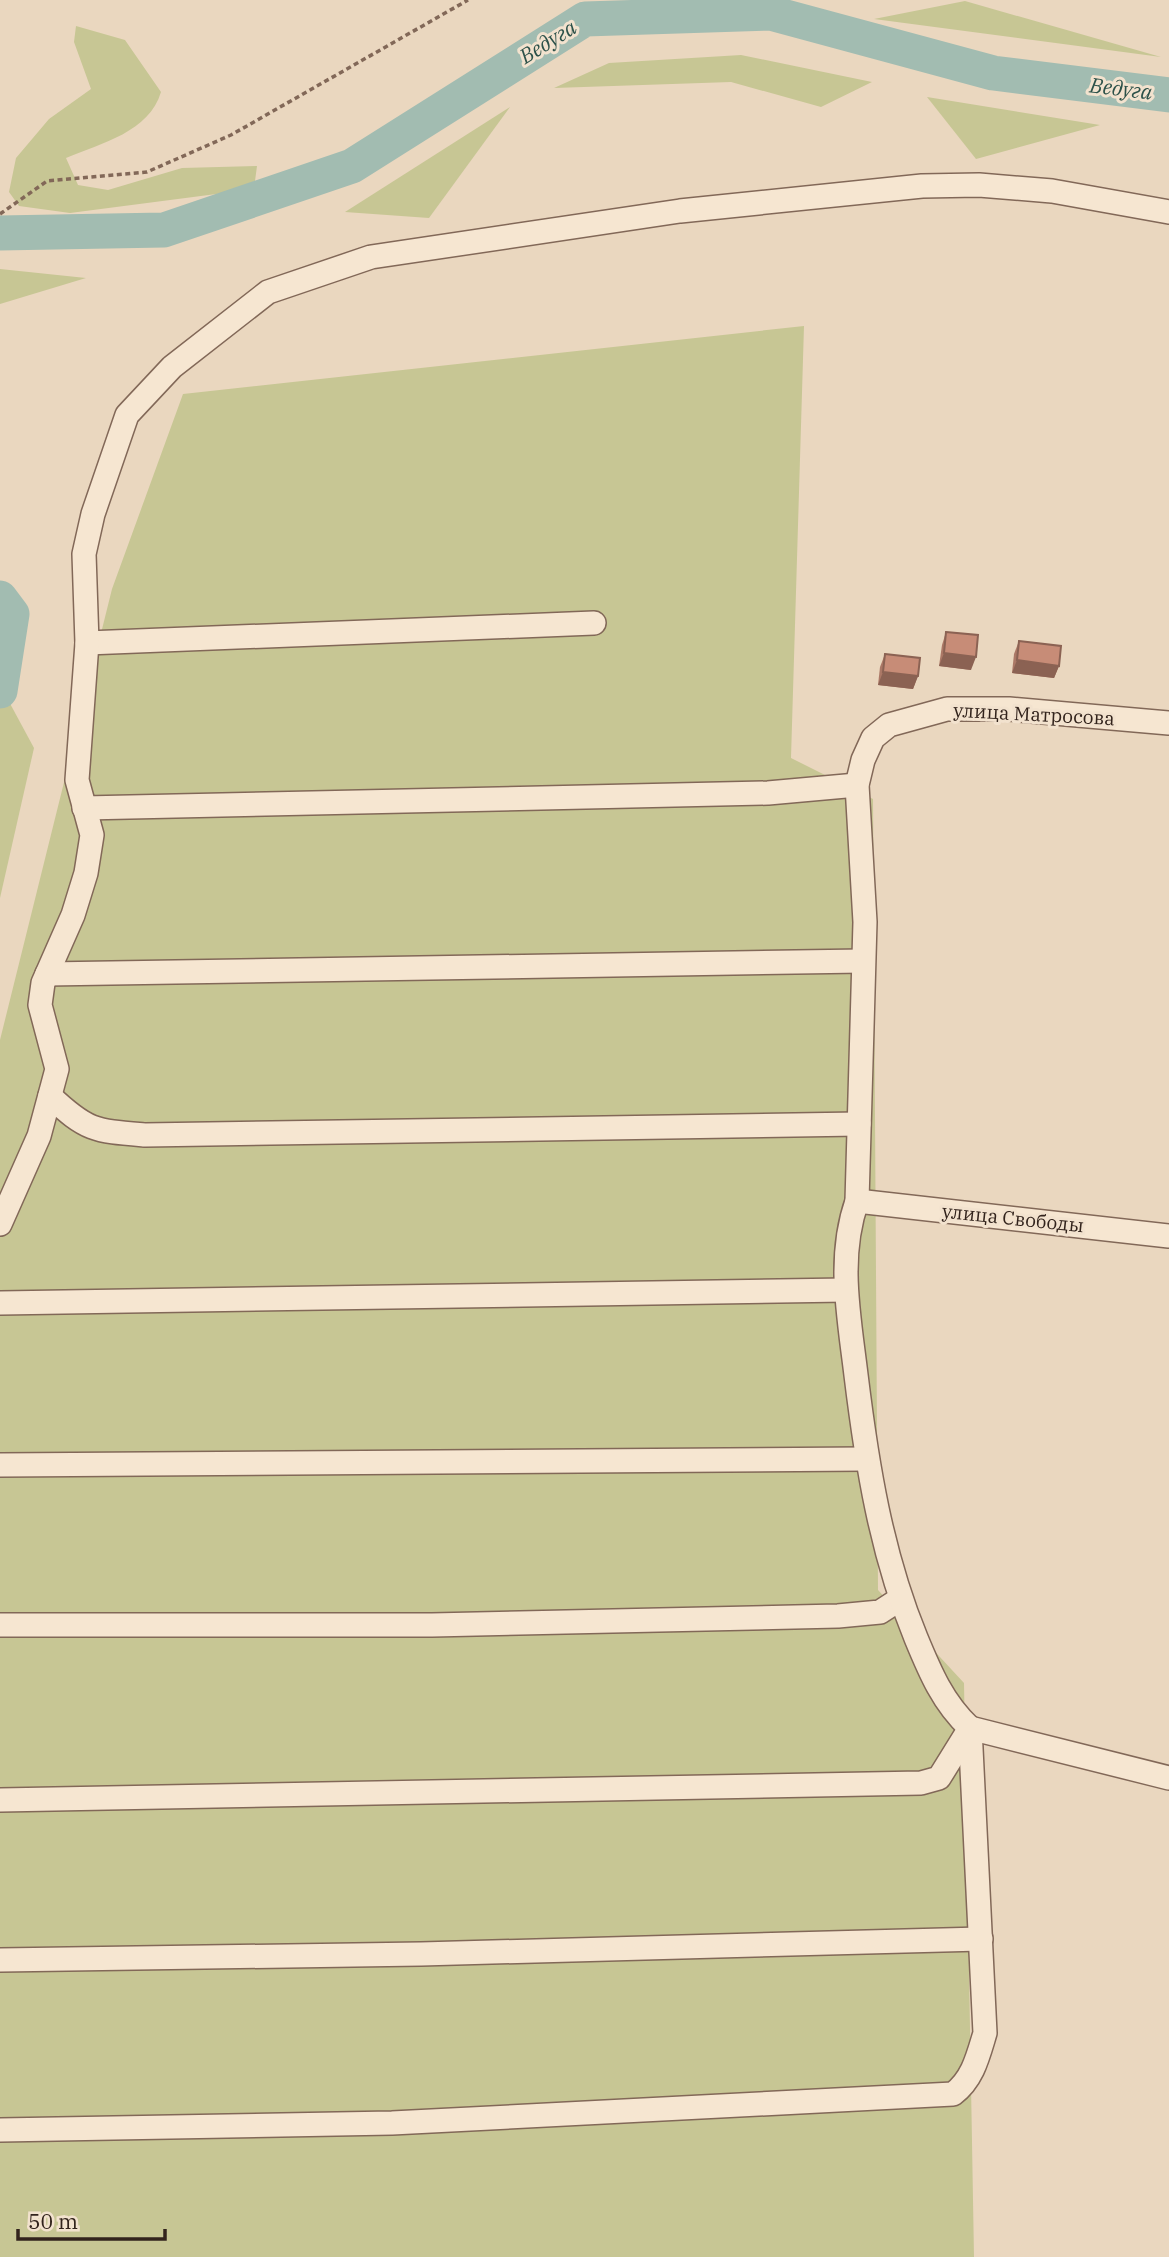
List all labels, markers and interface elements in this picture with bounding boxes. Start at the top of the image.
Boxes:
water label: Ведуга [513,12,582,70]
water label: Ведуга [1087,70,1154,106]
street label: улица Матросова [953,698,1115,730]
street label: улица Свободы [941,1199,1085,1237]
scale bar [18,2198,164,2242]
text: 50 m [28,2207,78,2235]

